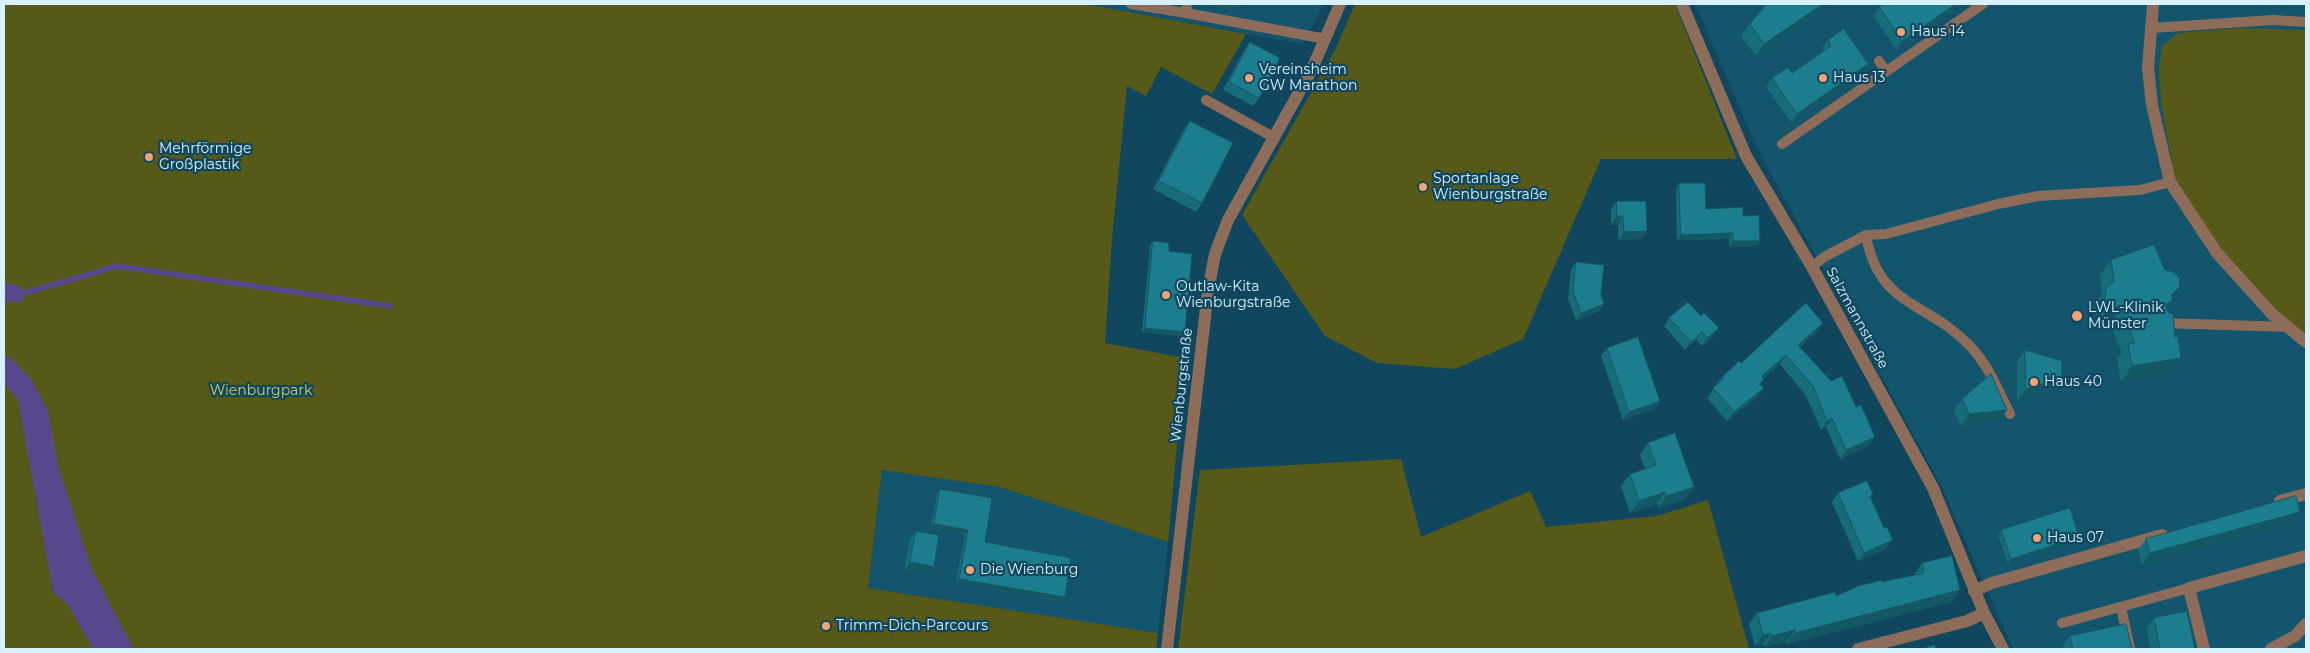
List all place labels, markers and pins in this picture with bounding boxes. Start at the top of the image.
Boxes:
place label: Haus 14 [1911,24,1965,40]
marker: Haus 14 [1895,26,1907,38]
place label: Vereinsheim GW Marathon [1259,62,1357,94]
place label: Haus 13 [1833,70,1885,86]
marker: Vereinsheim GW Marathon [1243,72,1255,84]
marker: Haus 13 [1817,72,1829,84]
place label: Mehrförmige Großplastik [159,141,251,174]
marker: Mehrförmige Großplastik [143,151,155,163]
place label: Sportanlage Wienburgstraße [1433,171,1548,203]
marker: Sportanlage Wienburgstraße [1417,181,1429,193]
place label: Outlaw-Kita Wienburgstraße [1176,279,1291,312]
marker: Outlaw-Kita Wienburgstraße [1160,289,1172,301]
place label: LWL-Klinik Münster [2088,300,2163,332]
marker: LWL-Klinik Münster [2070,309,2084,323]
place label: Haus 40 [2044,374,2102,390]
marker: Haus 40 [2028,376,2040,388]
place label: Haus 07 [2047,530,2104,546]
marker: Haus 07 [2031,532,2043,544]
place label: Die Wienburg [980,562,1078,578]
marker: Die Wienburg [964,564,976,576]
place label: Trimm-Dich-Parcours [836,618,988,634]
marker: Trimm-Dich-Parcours [820,620,832,632]

